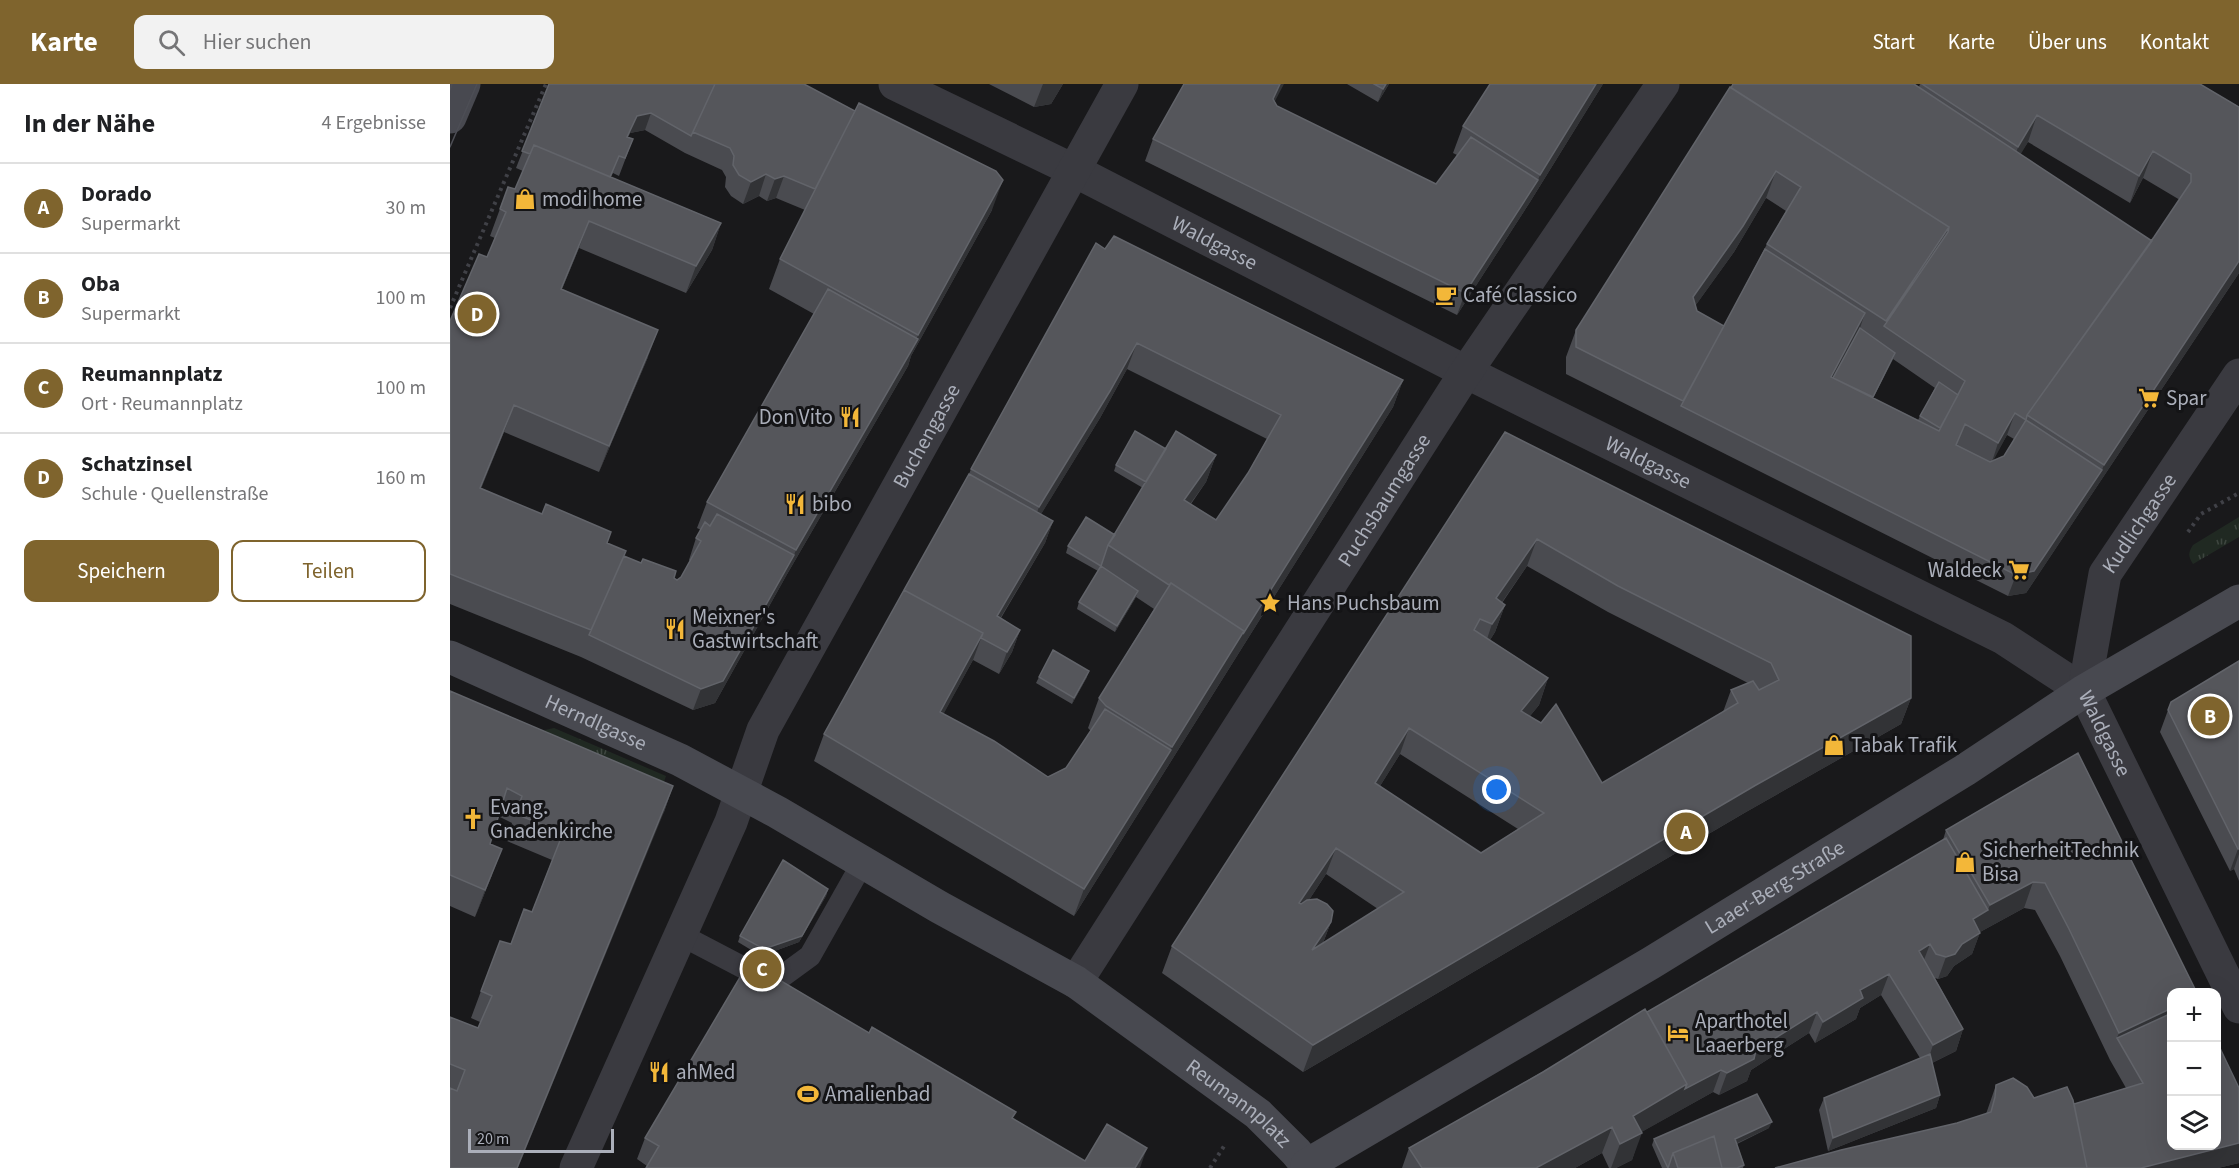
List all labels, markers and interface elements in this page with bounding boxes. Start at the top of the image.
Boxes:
search box [134,15,554,69]
text: Karte [30,22,98,62]
icon: search [155,26,188,59]
text: Hier suchen [203,26,312,58]
text: Start [1872,27,1915,57]
text: Karte [1948,27,1995,57]
text: Über uns [2028,27,2107,57]
text: Kontakt [2140,27,2209,57]
text: In der Nähe [24,105,155,142]
text: 4 Ergebnisse [321,109,426,137]
text: Dorado [81,178,152,210]
place label: modi home [542,184,642,214]
shop icon: modi home [513,187,537,211]
text: A [38,194,49,222]
text: 30 m [386,194,426,222]
street label: Waldgasse [1167,208,1263,277]
text: Supermarkt [81,210,180,238]
text: Oba [81,268,120,300]
place label: Café Classico [1463,280,1577,310]
cafe icon: Café Classico [1434,283,1458,307]
text: B [37,284,50,312]
text: 100 m [376,284,426,312]
pin: D [458,292,496,336]
text: Supermarkt [81,300,180,328]
text: Reumannplatz [81,358,222,390]
text: C [38,374,49,402]
text: 100 m [376,374,426,402]
street label: Buchengasse [885,378,968,494]
place label: Spar [2166,383,2207,413]
supermarket icon: Spar [2137,386,2161,410]
text: Ort · Reumannplatz [81,390,243,418]
place label: Don Vito [759,402,833,432]
restaurant icon: Don Vito [838,405,862,429]
street label: Puchsbaumgasse [1330,428,1438,573]
street label: Waldgasse [1600,428,1696,496]
text: Schatzinsel [81,448,192,480]
text: D [37,464,50,492]
text: 160 m [376,464,426,492]
street label: Kudlichgasse [2094,467,2184,580]
text: Schule · Quellenstraße [81,480,268,508]
place label: bibo [812,489,852,519]
restaurant icon: bibo [783,492,807,516]
button: Speichern [24,540,219,602]
button: Teilen [231,540,426,602]
place label: Waldeck [1928,555,2003,585]
supermarket icon: Waldeck [2007,558,2031,582]
place label: Hans Puchsbaum [1287,588,1440,618]
place icon: Hans Puchsbaum [1258,591,1282,615]
place label: Meixner's Gastwirtschaft [692,602,819,656]
restaurant icon: Meixner's Gastwirtschaft [663,617,687,641]
street label: Waldgasse [2071,685,2139,782]
street label: Herndlgasse [540,686,652,758]
pin: B [2190,694,2230,738]
place label: Tabak Trafik [1851,730,1958,760]
shop icon: Tabak Trafik [1822,733,1846,757]
your location [1482,775,1511,804]
place label: Evang. Gnadenkirche [490,792,613,846]
church icon: Evang. Gnadenkirche [461,807,485,831]
pin: A [1666,810,1706,855]
street label: Laaer-Berg-Straße [1699,832,1850,942]
place label: SicherheitTechnik Bisa [1982,835,2140,889]
shop icon: SicherheitTechnik Bisa [1953,850,1977,874]
pin: C [742,946,782,992]
map controls [2167,988,2221,1150]
button: + [2167,988,2221,1042]
place label: Aparthotel Laaerberg [1695,1006,1788,1060]
hotel icon: Aparthotel Laaerberg [1666,1021,1690,1045]
button: − [2167,1042,2221,1096]
street label: Reumannplatz [1180,1051,1298,1154]
place label: ahMed [676,1057,735,1087]
restaurant icon: ahMed [647,1060,671,1084]
place label: Amalienbad [825,1079,930,1109]
sports icon: Amalienbad [796,1082,820,1106]
button: layers [2167,1096,2221,1150]
scale bar [468,1126,614,1154]
text: 20 m [477,1128,509,1150]

